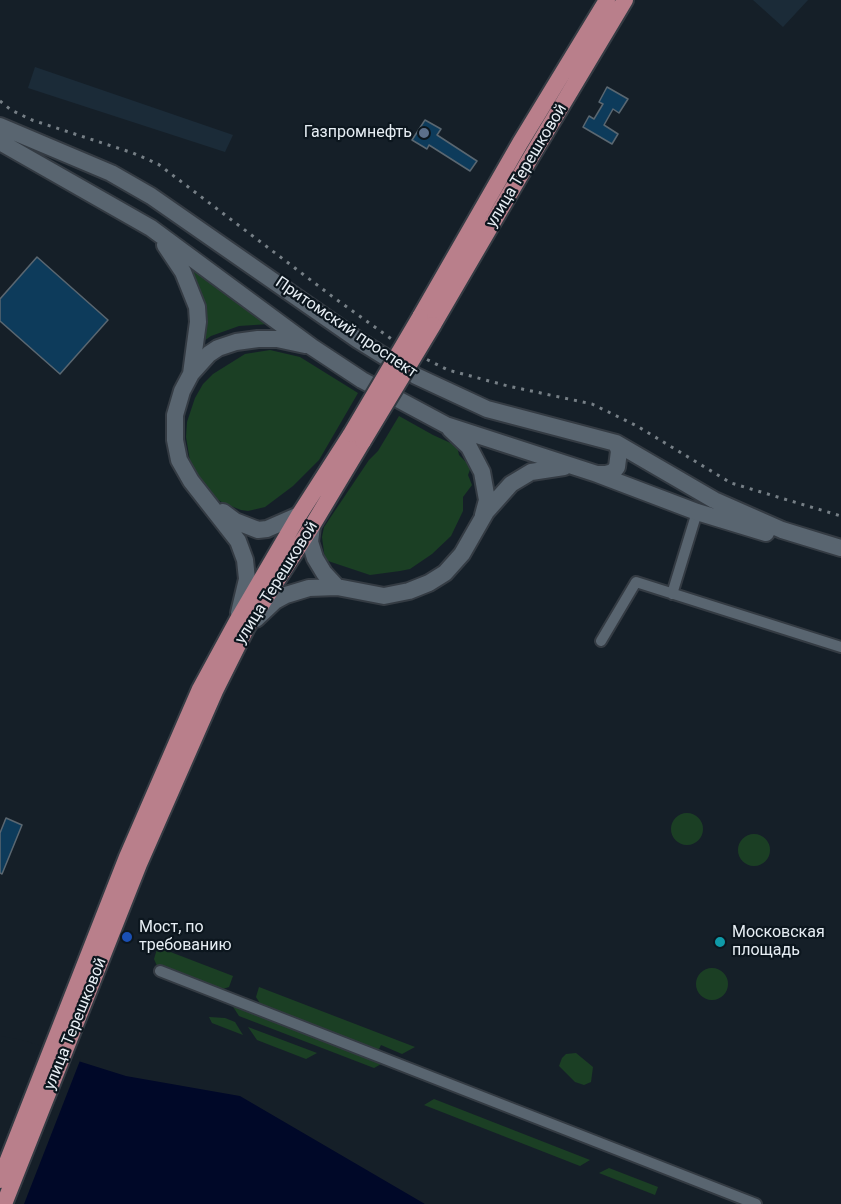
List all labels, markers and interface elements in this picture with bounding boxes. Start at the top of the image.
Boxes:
street label: улица Терешковой [483,101,571,231]
place label: Газпромнефть [304,123,412,143]
marker: Газпромнефть [417,126,431,140]
street label: Притомский проспект [271,273,421,383]
street label: улица Терешковой [232,518,322,648]
place label: Мост, по требованию [139,918,232,956]
place label: Московская площадь [732,923,825,961]
marker: Мост, по требованию [120,930,134,944]
marker: Московская площадь [713,935,727,949]
street label: улица Терешковой [41,955,111,1093]

